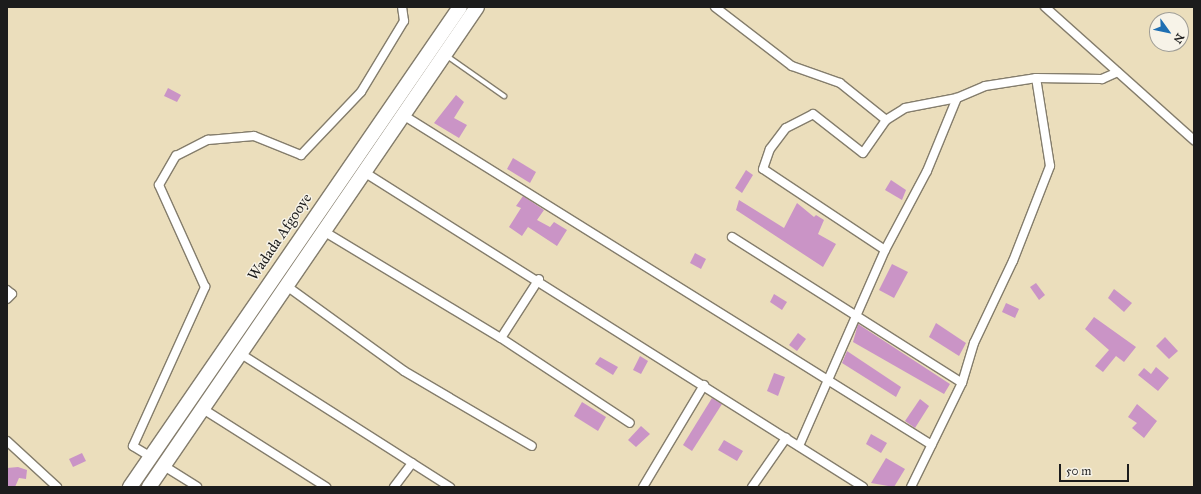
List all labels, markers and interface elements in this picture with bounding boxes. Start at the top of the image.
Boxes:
north arrow [1149,12,1189,52]
text: N [1171,31,1187,46]
street label: Wadada Afgooye [244,190,316,284]
scale bar [1061,456,1131,482]
text: 50 m [1066,464,1091,478]

